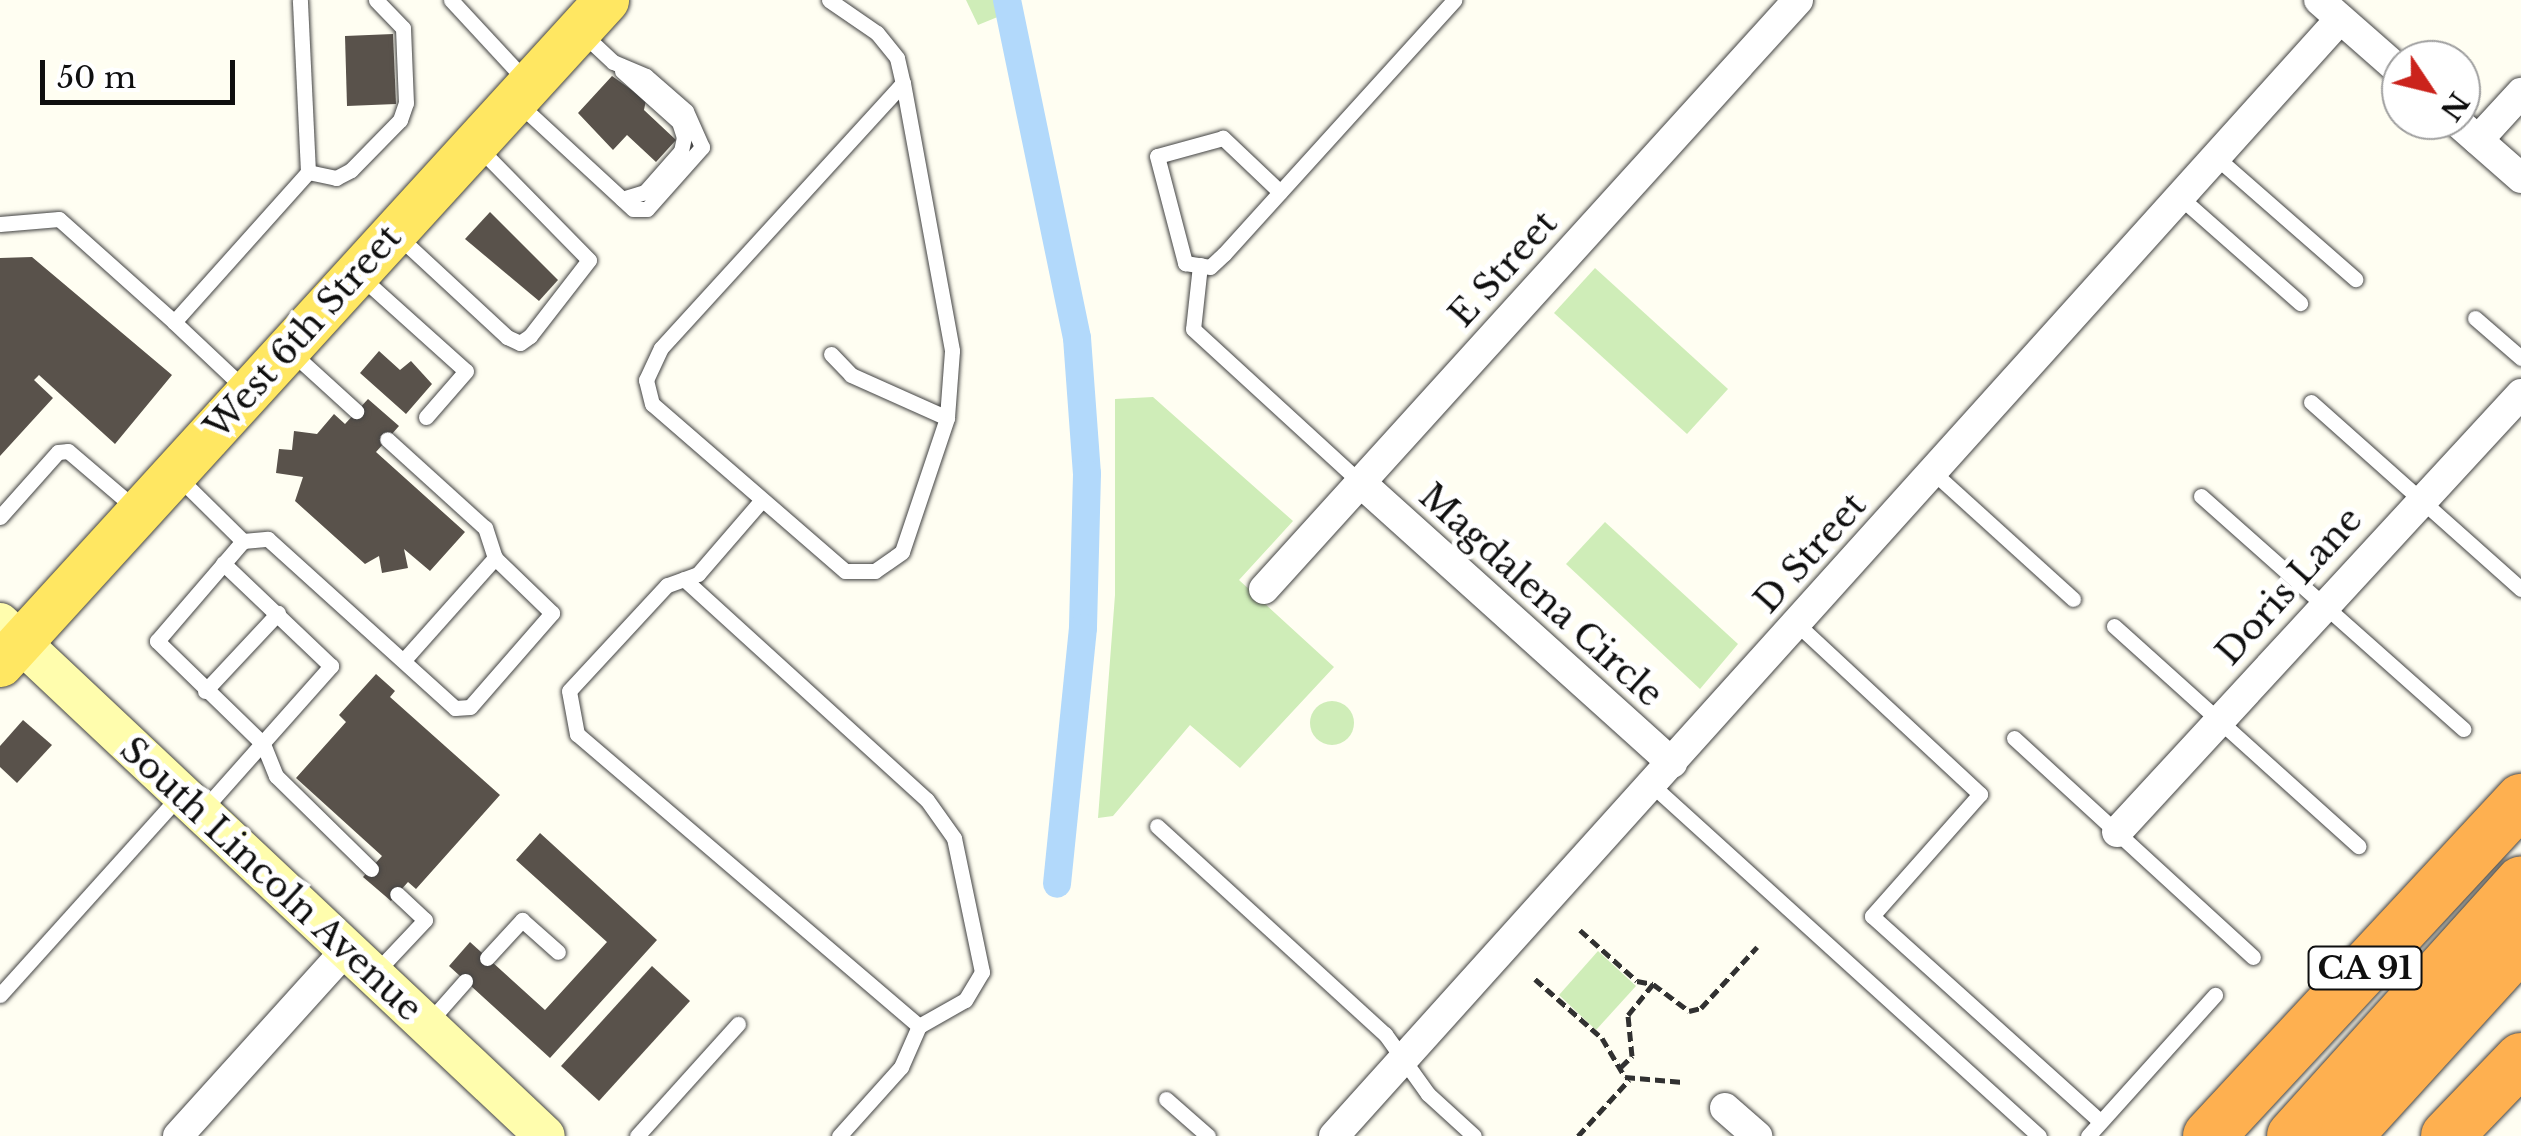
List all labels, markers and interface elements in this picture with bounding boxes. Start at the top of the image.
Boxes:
scale bar [45,40,240,102]
north arrow [2381,40,2481,140]
text: 50 m [57,59,136,96]
text: N [2432,86,2476,127]
street label: E Street [1440,203,1566,335]
street label: West 6th Street [196,217,410,447]
street label: Magdalena Circle [1411,475,1671,715]
street label: D Street [1745,485,1875,621]
street label: Doris Lane [2207,499,2371,673]
street label: South Lincoln Avenue [111,728,431,1030]
road number: CA 91 [2305,941,2425,995]

